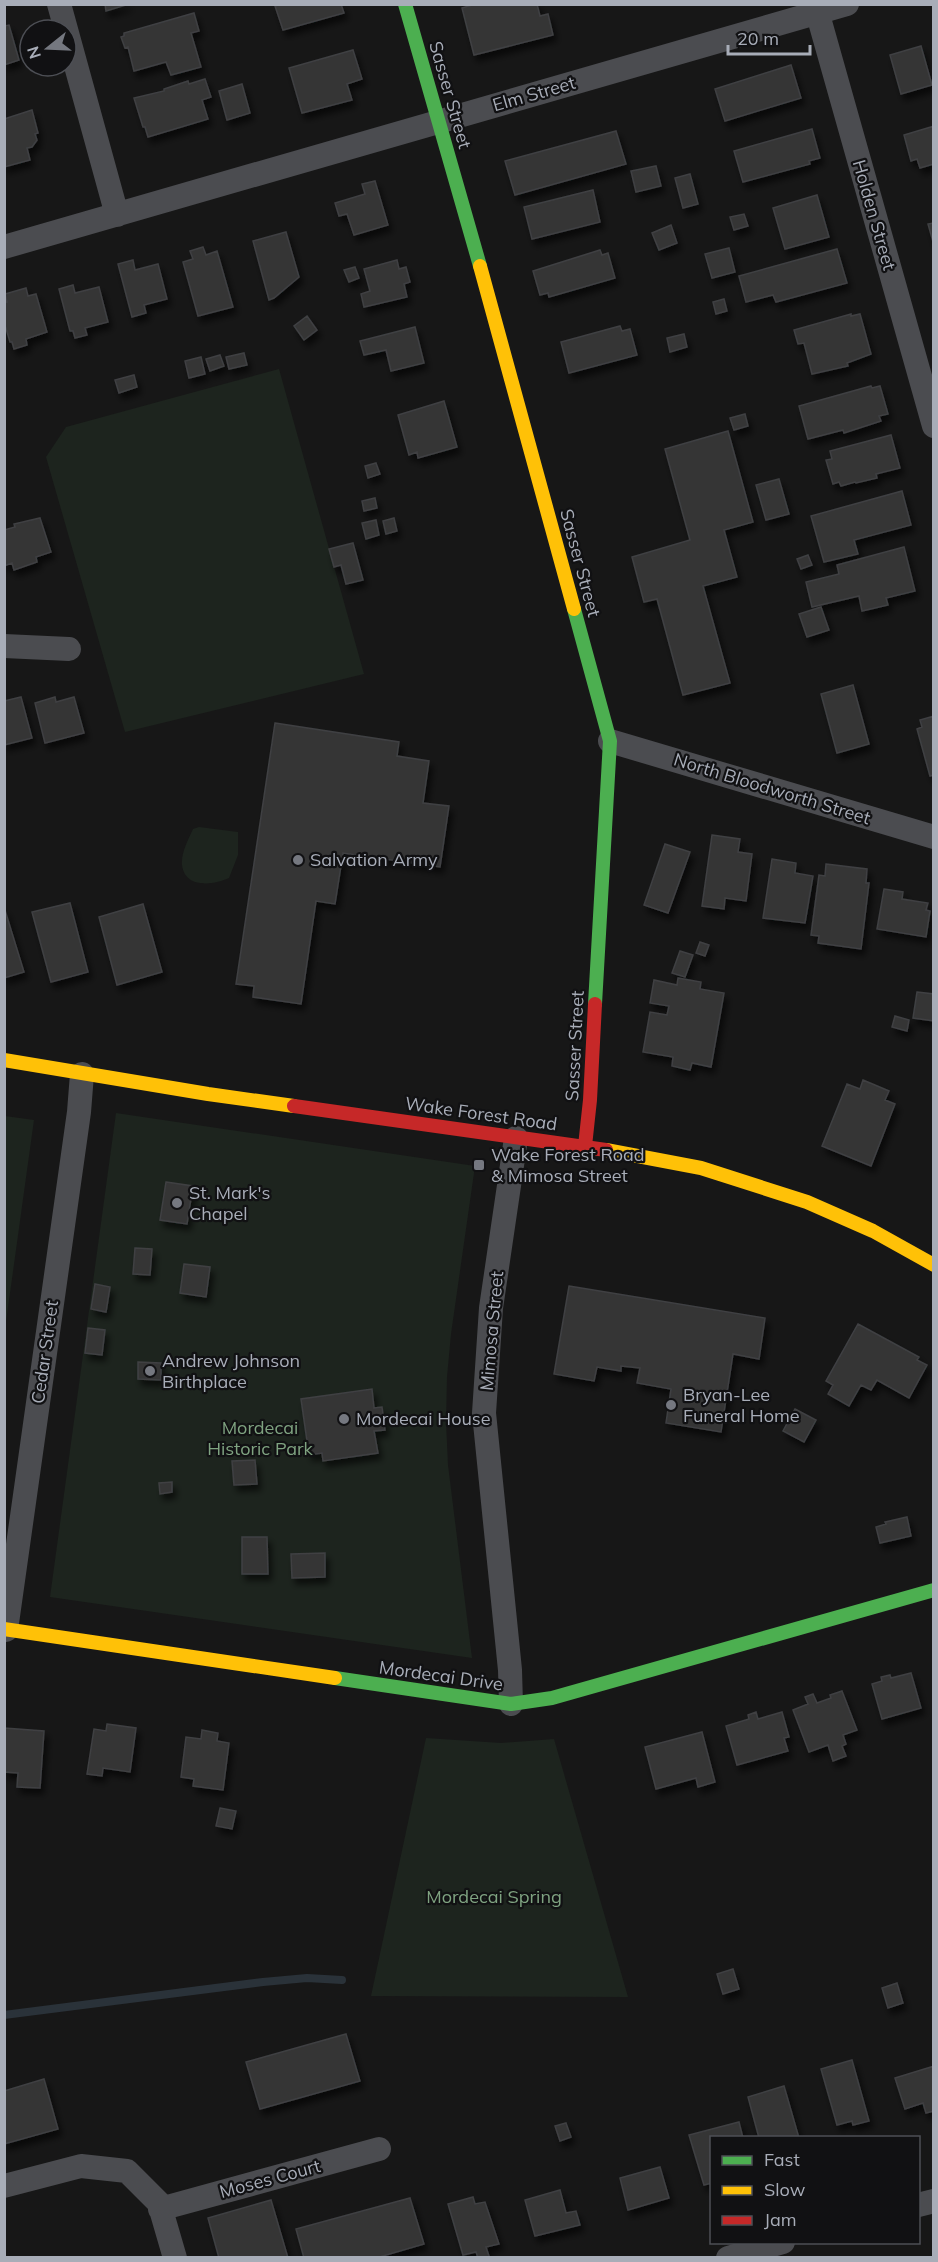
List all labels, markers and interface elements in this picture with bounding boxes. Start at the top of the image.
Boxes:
north arrow [18,18,78,78]
scale bar [728,18,810,56]
text: 20 m [737,27,779,50]
street label: Sasser Street [424,39,477,151]
text: N [22,44,45,61]
street label: Elm Street [490,71,578,116]
street label: Holden Street [848,157,901,273]
street label: Sasser Street [555,506,606,619]
street label: North Bloodworth Street [671,748,873,829]
place label: Salvation Army [310,848,438,871]
marker: Salvation Army [291,853,305,867]
street label: Sasser Street [560,990,589,1102]
street label: Wake Forest Road [403,1091,559,1136]
place label: Wake Forest Road & Mimosa Street [491,1143,645,1187]
marker: Wake Forest Road & Mimosa Street [472,1158,486,1172]
place label: St. Mark's Chapel [189,1181,271,1225]
marker: St. Mark's Chapel [170,1196,184,1210]
street label: Mimosa Street [475,1270,508,1392]
street label: Cedar Street [26,1299,63,1405]
place label: Andrew Johnson Birthplace [162,1349,300,1393]
marker: Andrew Johnson Birthplace [143,1364,157,1378]
place label: Bryan-Lee Funeral Home [683,1383,800,1427]
marker: Bryan-Lee Funeral Home [664,1398,678,1412]
place label: Mordecai House [356,1407,491,1430]
marker: Mordecai House [337,1412,351,1426]
park label: Mordecai Historic Park [207,1416,314,1460]
street label: Mordecai Drive [378,1655,504,1696]
park label: Mordecai Spring [426,1885,562,1908]
legend [710,2136,920,2244]
text: Fast [764,2148,800,2171]
street label: Moses Court [217,2154,323,2203]
text: Slow [764,2178,806,2201]
text: Jam [764,2208,797,2231]

